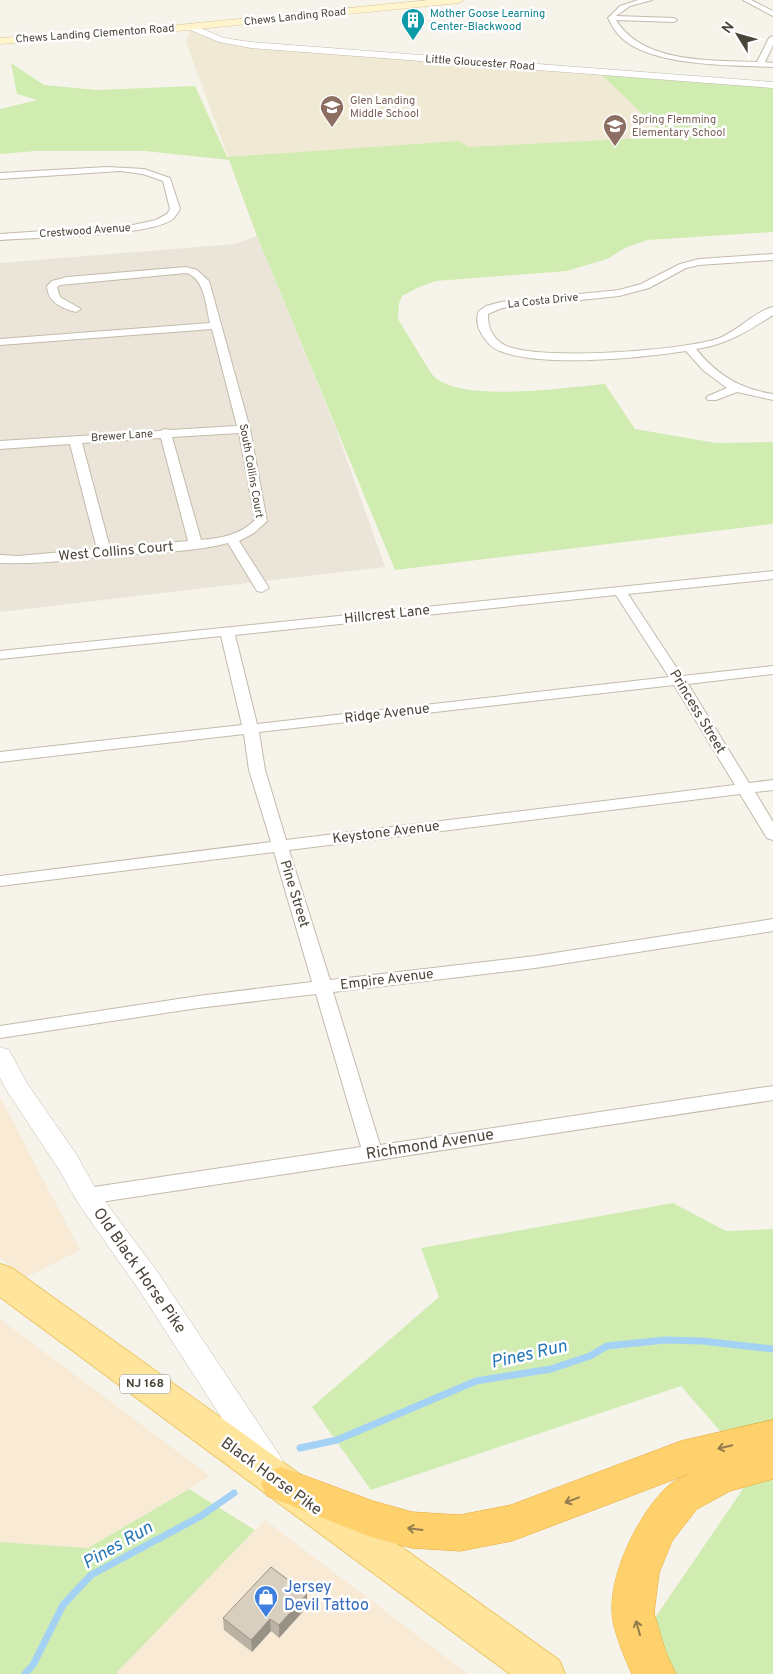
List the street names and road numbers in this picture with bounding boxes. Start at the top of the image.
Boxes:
street label: Chews Landing Road [243,5,347,29]
street label: Chews Landing Clementon Road [15,21,175,47]
street label: Little Gloucester Road [425,52,535,74]
street label: Crestwood Avenue [39,221,131,241]
street label: La Costa Drive [507,290,579,312]
street label: South Collins Court [236,423,266,519]
street label: Brewer Lane [91,427,154,445]
street label: West Collins Court [58,539,174,565]
street label: Hillcrest Lane [343,602,431,628]
street label: Princess Street [665,667,729,757]
street label: Ridge Avenue [343,700,431,728]
street label: Keystone Avenue [331,818,441,848]
street label: Pine Street [276,858,312,930]
street label: Empire Avenue [339,966,435,994]
street label: Richmond Avenue [365,1125,495,1165]
street label: Old Black Horse Pike [88,1204,190,1338]
road number: NJ 168 [120,1375,170,1394]
street label: Black Horse Pike [216,1434,326,1520]

